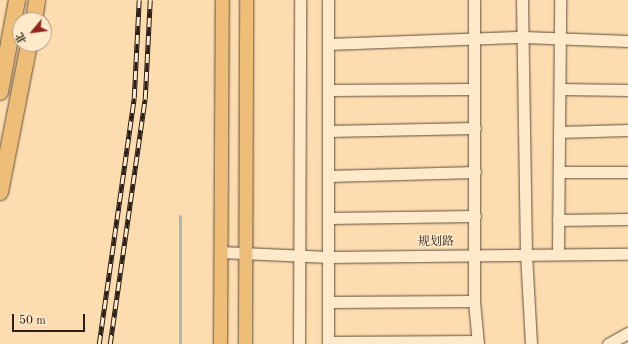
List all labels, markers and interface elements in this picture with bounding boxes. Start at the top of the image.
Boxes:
north arrow [12,12,52,52]
text: 北 [14,30,29,45]
street label: 规划路 [418,236,454,250]
scale bar [14,306,87,332]
text: 50 m [19,315,46,327]

